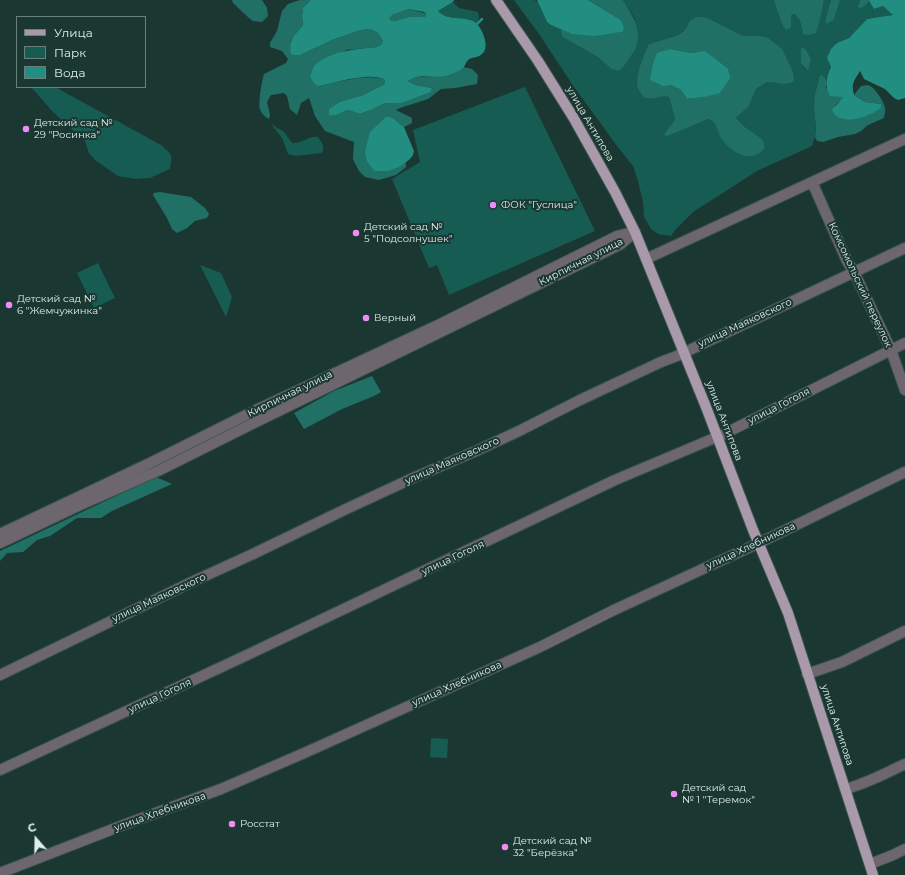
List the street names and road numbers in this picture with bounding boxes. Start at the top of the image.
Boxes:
street label: улица Антипова [564,84,616,164]
street label: Комсомольский переулок [826,221,894,349]
street label: Кирпичная улица [537,236,625,288]
street label: улица Маяковского [696,296,794,350]
street label: Кирпичная улица [246,368,334,420]
street label: улица Антипова [703,379,745,463]
street label: улица Гоголя [746,385,812,427]
street label: улица Маяковского [403,435,501,487]
street label: улица Хлебникова [705,520,797,572]
street label: улица Гоголя [420,538,486,578]
street label: улица Маяковского [110,571,208,625]
street label: улица Хлебникова [410,659,504,709]
street label: улица Гоголя [127,676,193,716]
street label: улица Антипова [818,683,856,767]
street label: улица Хлебникова [112,790,208,834]

